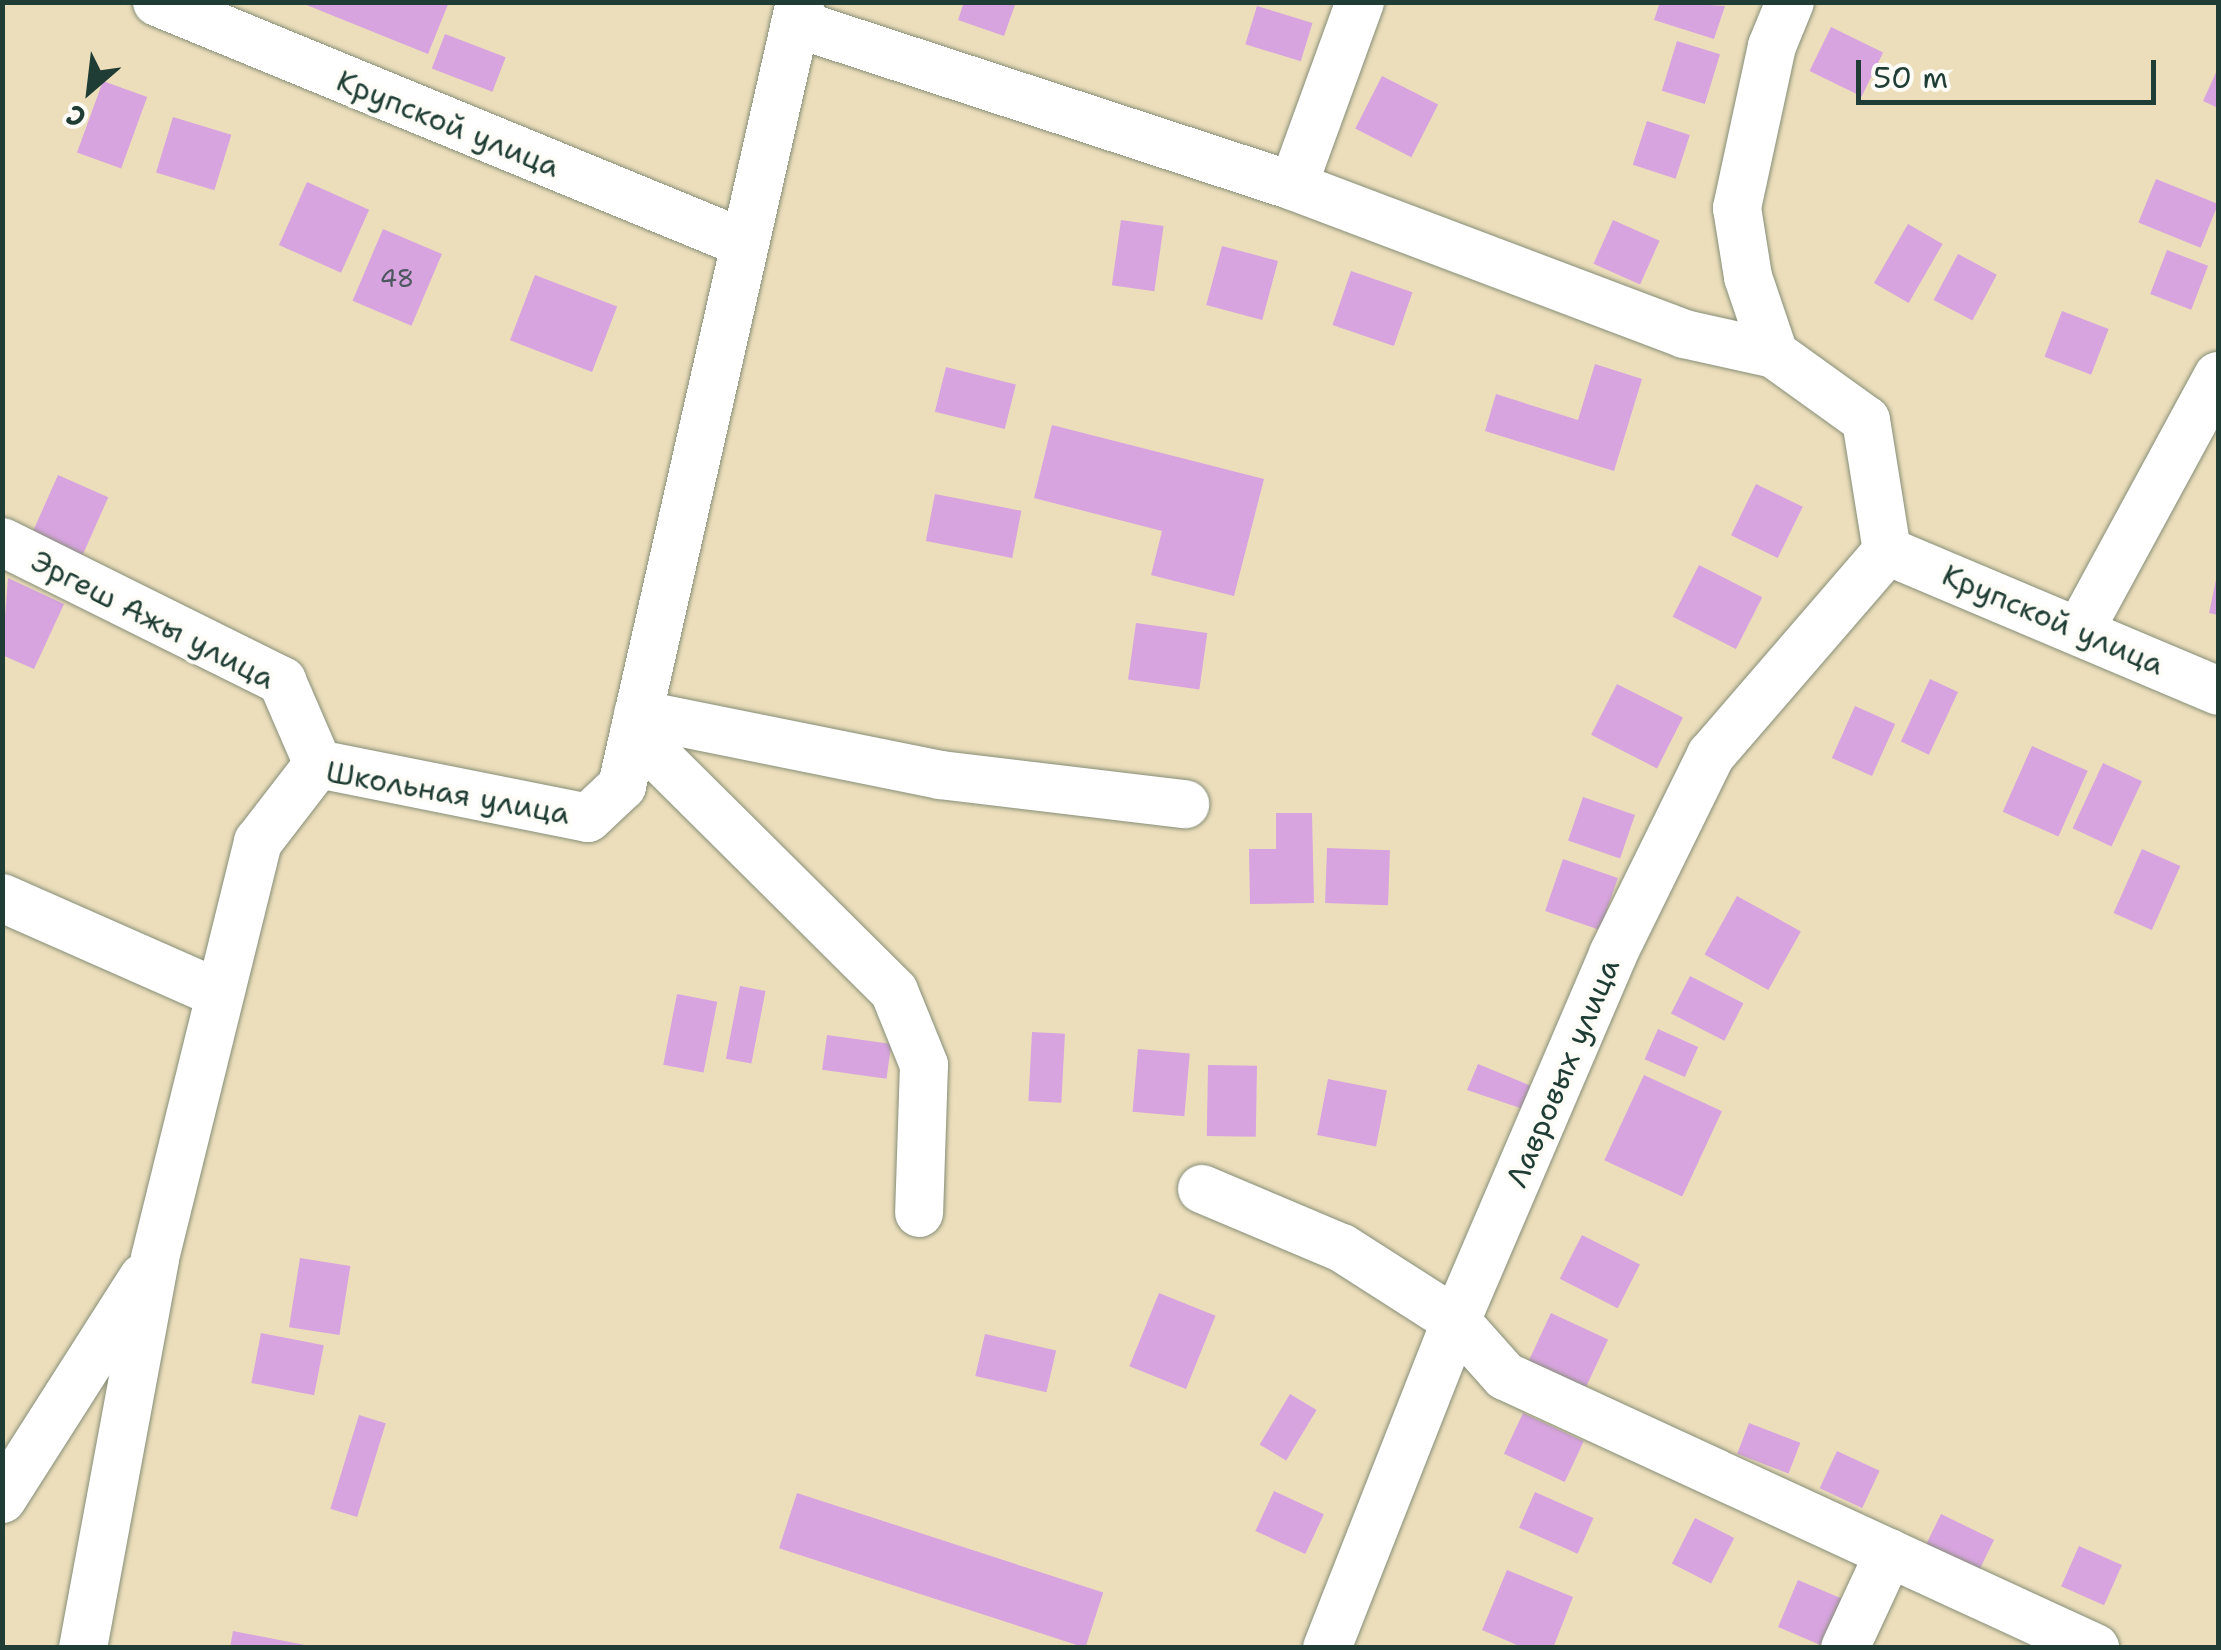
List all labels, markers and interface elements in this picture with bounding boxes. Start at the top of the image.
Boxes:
north arrow [40,40,140,140]
scale bar [1861,40,2161,102]
text: 50 m [1873,57,1948,98]
street label: Крупской улица [331,63,565,185]
text: С [59,96,92,137]
house number: 48 [380,263,414,293]
street label: Эргеш Ажы улица [25,543,281,697]
street label: Крупской улица [1937,557,2169,683]
street label: Школьная улица [323,754,573,832]
street label: Лавровых улица [1499,953,1627,1193]

